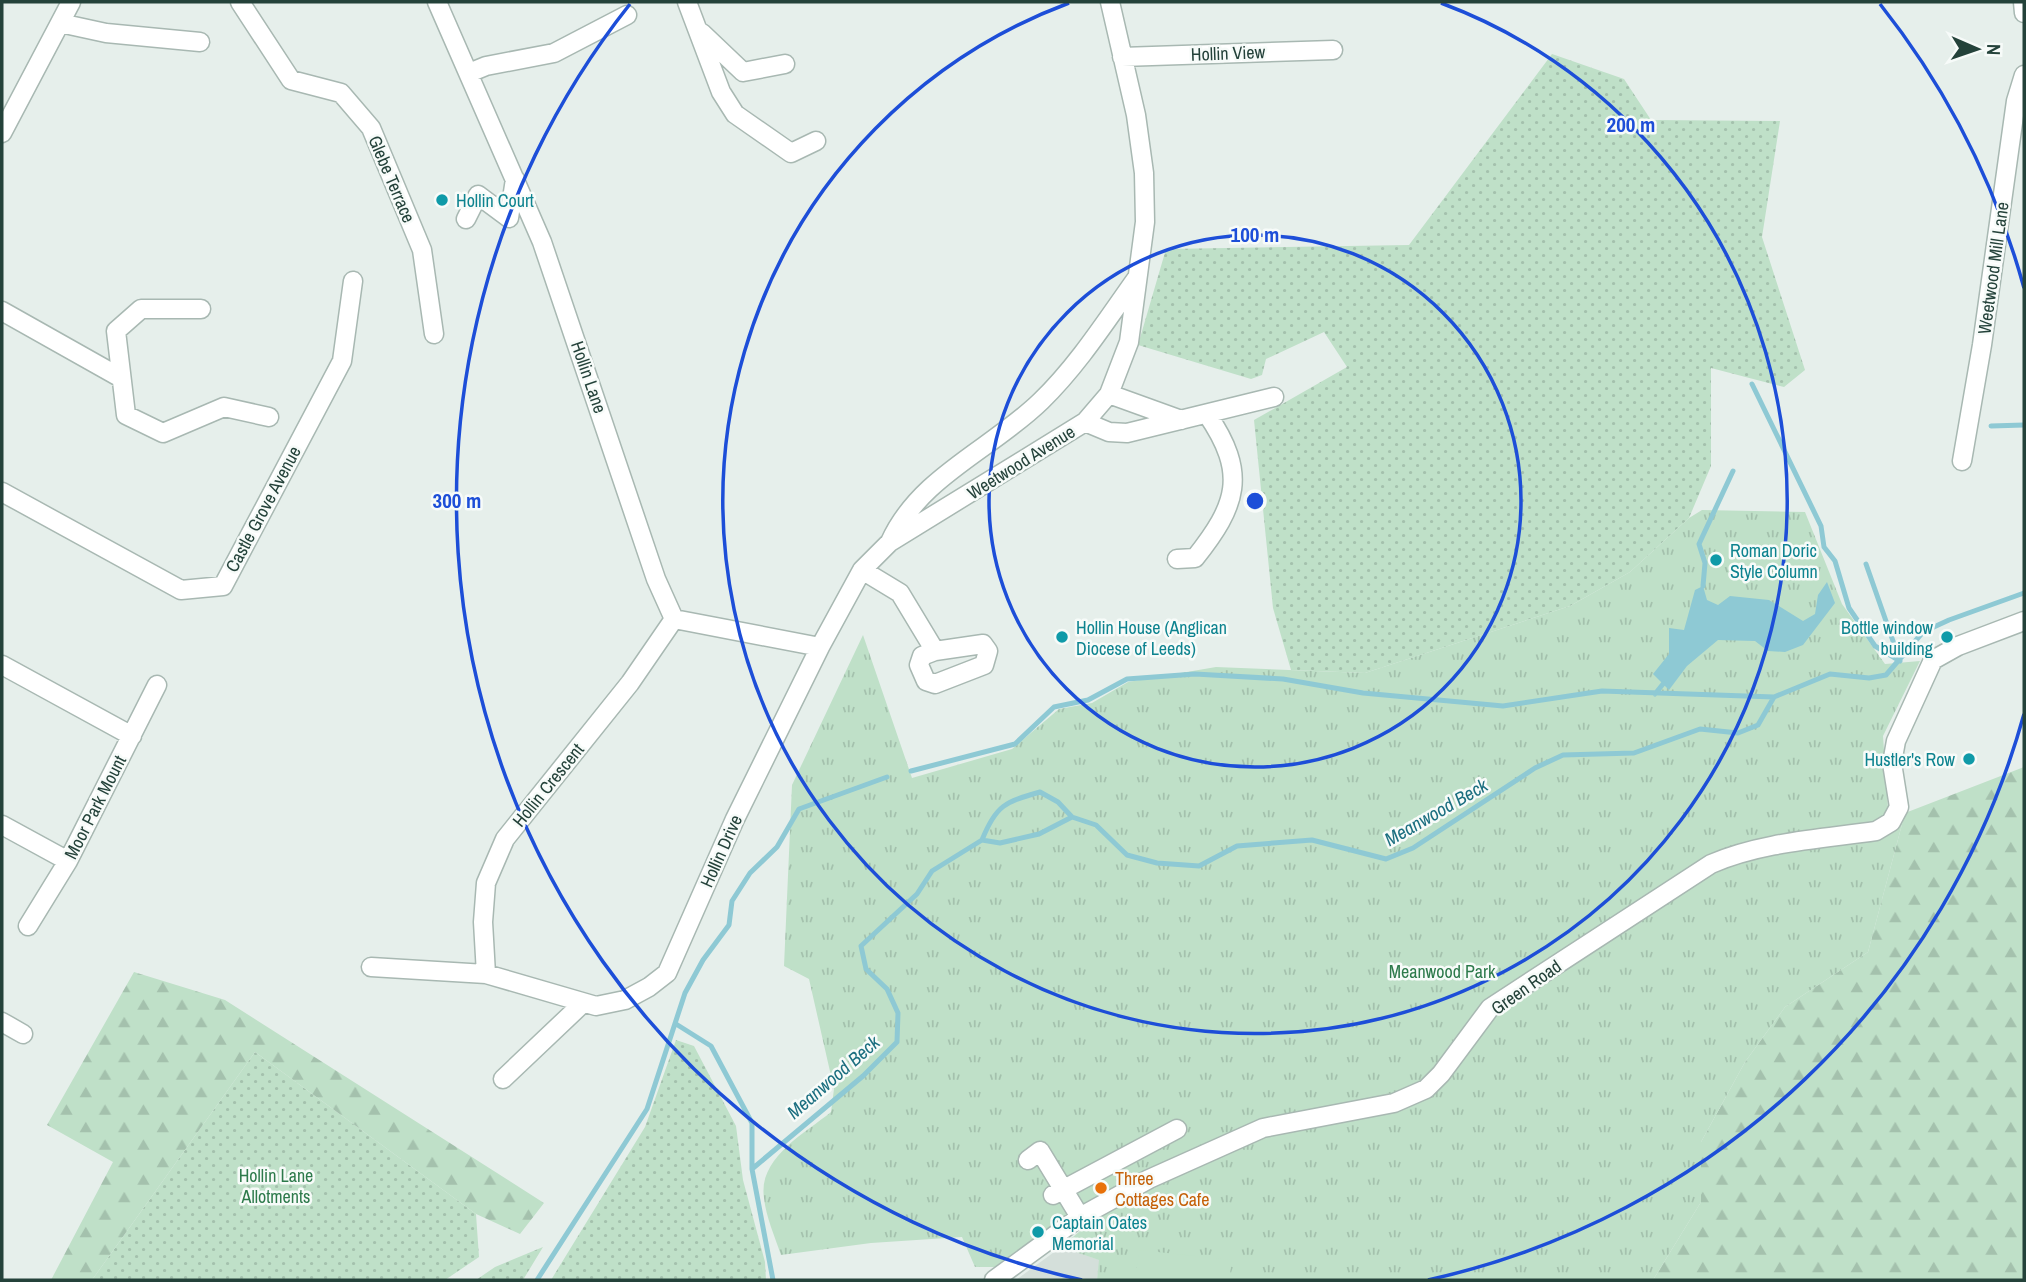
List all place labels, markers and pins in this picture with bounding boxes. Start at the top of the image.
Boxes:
place label: Hollin Court [456,188,534,213]
marker: Hollin Court [434,192,450,208]
centre of rings [1243,489,1267,513]
place label: Roman Doric Style Column [1730,538,1818,584]
marker: Roman Doric Style Column [1708,552,1724,568]
place label: Hollin House (Anglican Diocese of Leeds) [1076,615,1227,661]
place label: Bottle window building [1841,615,1934,661]
marker: Hollin House (Anglican Diocese of Leeds) [1054,629,1070,645]
marker: Bottle window building [1939,629,1955,645]
place label: Hustler's Row [1864,747,1955,772]
marker: Hustler's Row [1961,751,1977,767]
place label: Three Cottages Cafe [1115,1166,1209,1212]
marker: Three Cottages Cafe [1093,1180,1109,1196]
place label: Captain Oates Memorial [1052,1210,1147,1256]
marker: Captain Oates Memorial [1030,1224,1046,1240]

